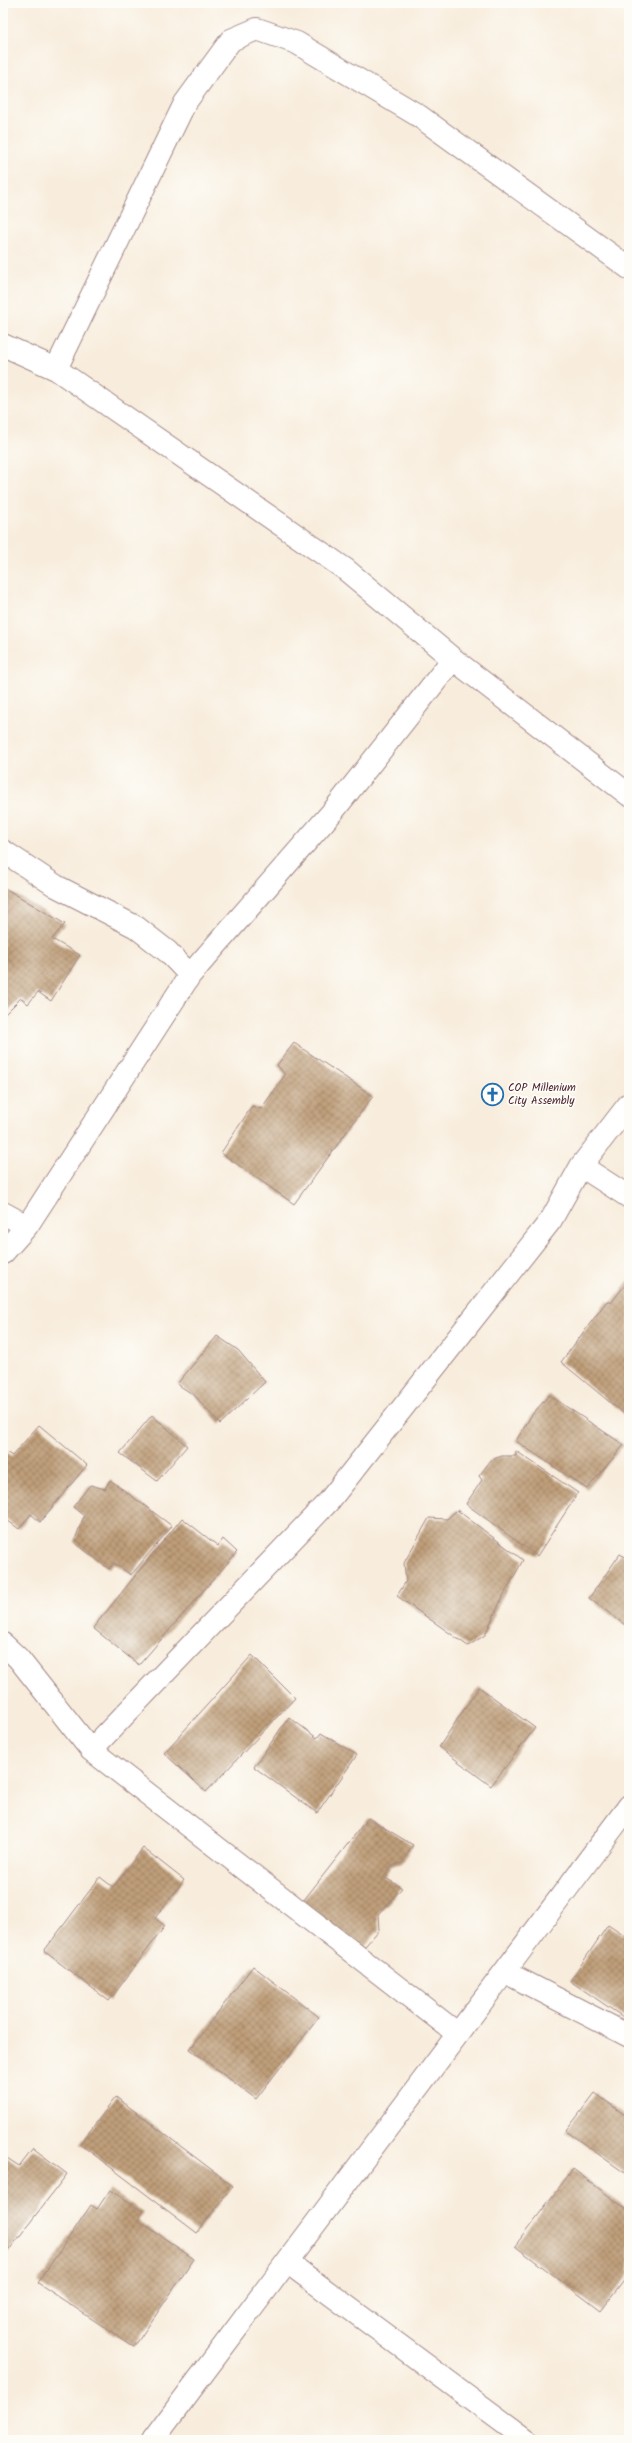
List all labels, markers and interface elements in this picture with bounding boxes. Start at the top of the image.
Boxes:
place label: COP Millenium City Assembly [508,1079,576,1110]
church icon: COP Millenium City Assembly [479,1081,505,1107]

